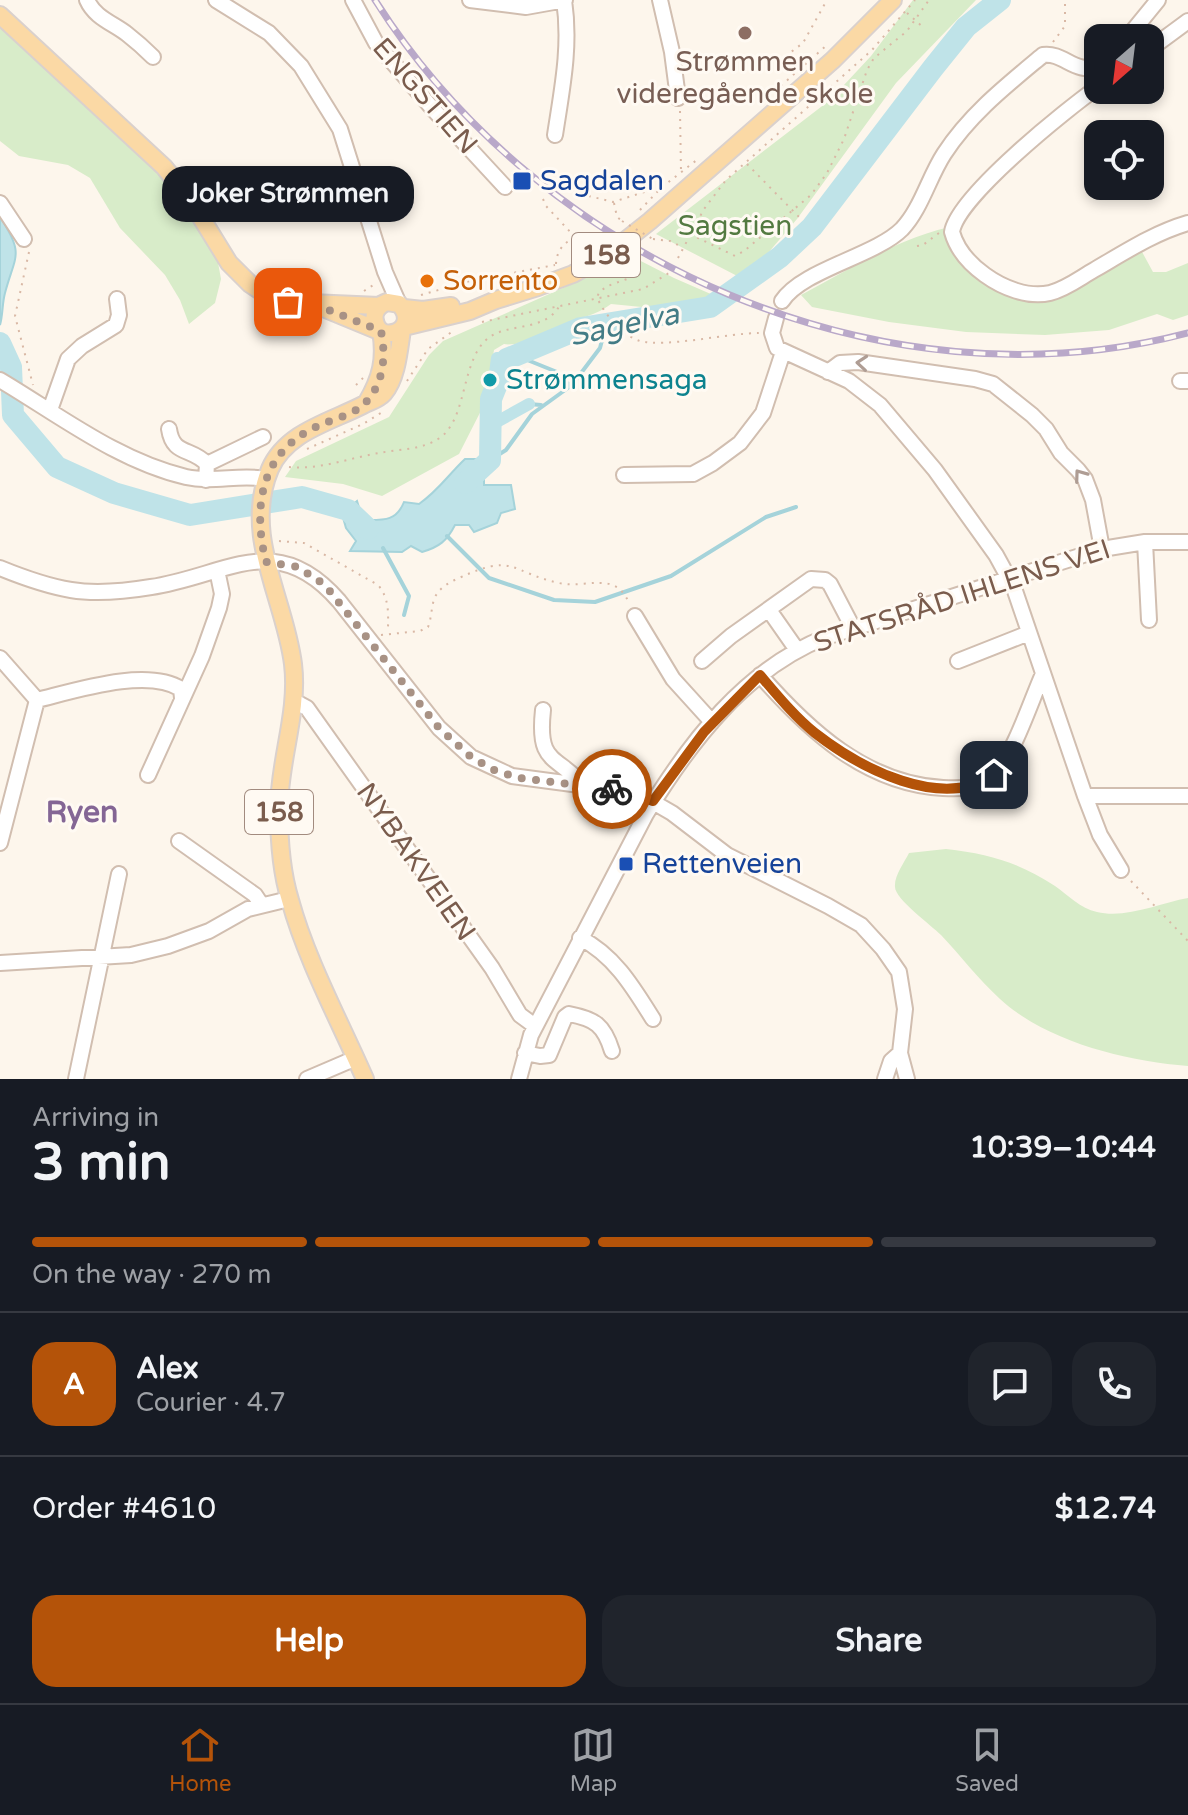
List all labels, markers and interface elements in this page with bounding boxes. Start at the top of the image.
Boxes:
marker: Strømmen videregående skole [736,24,754,42]
north arrow [1084,24,1164,104]
map controls [1084,24,1164,200]
street label: ENGSTIEN [365,31,485,161]
place label: Strømmen videregående skole [617,45,873,111]
button: locate [1084,120,1164,200]
place label: Sagdalen [540,164,664,198]
callout: Joker Strømmen [162,166,414,222]
marker: Sagdalen [511,170,533,192]
text: Joker Strømmen [187,178,389,209]
park label: Sagstien [678,209,792,243]
road number: 158 [572,233,640,277]
place label: Sorrento [443,264,558,298]
pin [254,268,322,336]
marker: Sorrento [418,272,436,290]
icon: bag [266,280,310,324]
water label: Sagelva [566,295,683,355]
one-way arrow [855,355,868,372]
place label: Strømmensaga [506,363,708,397]
marker: Strømmensaga [481,371,499,389]
one-way arrow [1075,469,1090,484]
street label: STATSRÅD IHLENS VEI [809,531,1114,660]
pin [960,741,1028,809]
courier [572,749,652,829]
icon: home [972,753,1016,797]
icon: bike [590,767,634,811]
street label: NYBAKVEIEN [349,776,483,948]
road number: 158 [245,790,313,834]
district label: Ryen [46,794,118,831]
place label: Rettenveien [642,847,802,881]
marker: Rettenveien [617,855,635,873]
text: Arriving in [32,1102,159,1133]
text: 10:39–10:44 [969,1129,1156,1166]
text: 3 min [32,1131,171,1194]
text: On the way · 270 m [32,1259,271,1290]
button: chat [968,1342,1052,1426]
button: phone [1072,1342,1156,1426]
text: Alex [136,1350,199,1387]
text: A [63,1366,85,1403]
text: Courier · 4.7 [136,1387,286,1418]
text: Order #4610 [32,1490,216,1527]
text: $12.74 [1055,1490,1156,1527]
button: Help [32,1595,586,1687]
button: Share [602,1595,1156,1687]
tab: Home [169,1723,231,1797]
tab: Map [570,1723,617,1797]
tab: Saved [955,1723,1019,1797]

